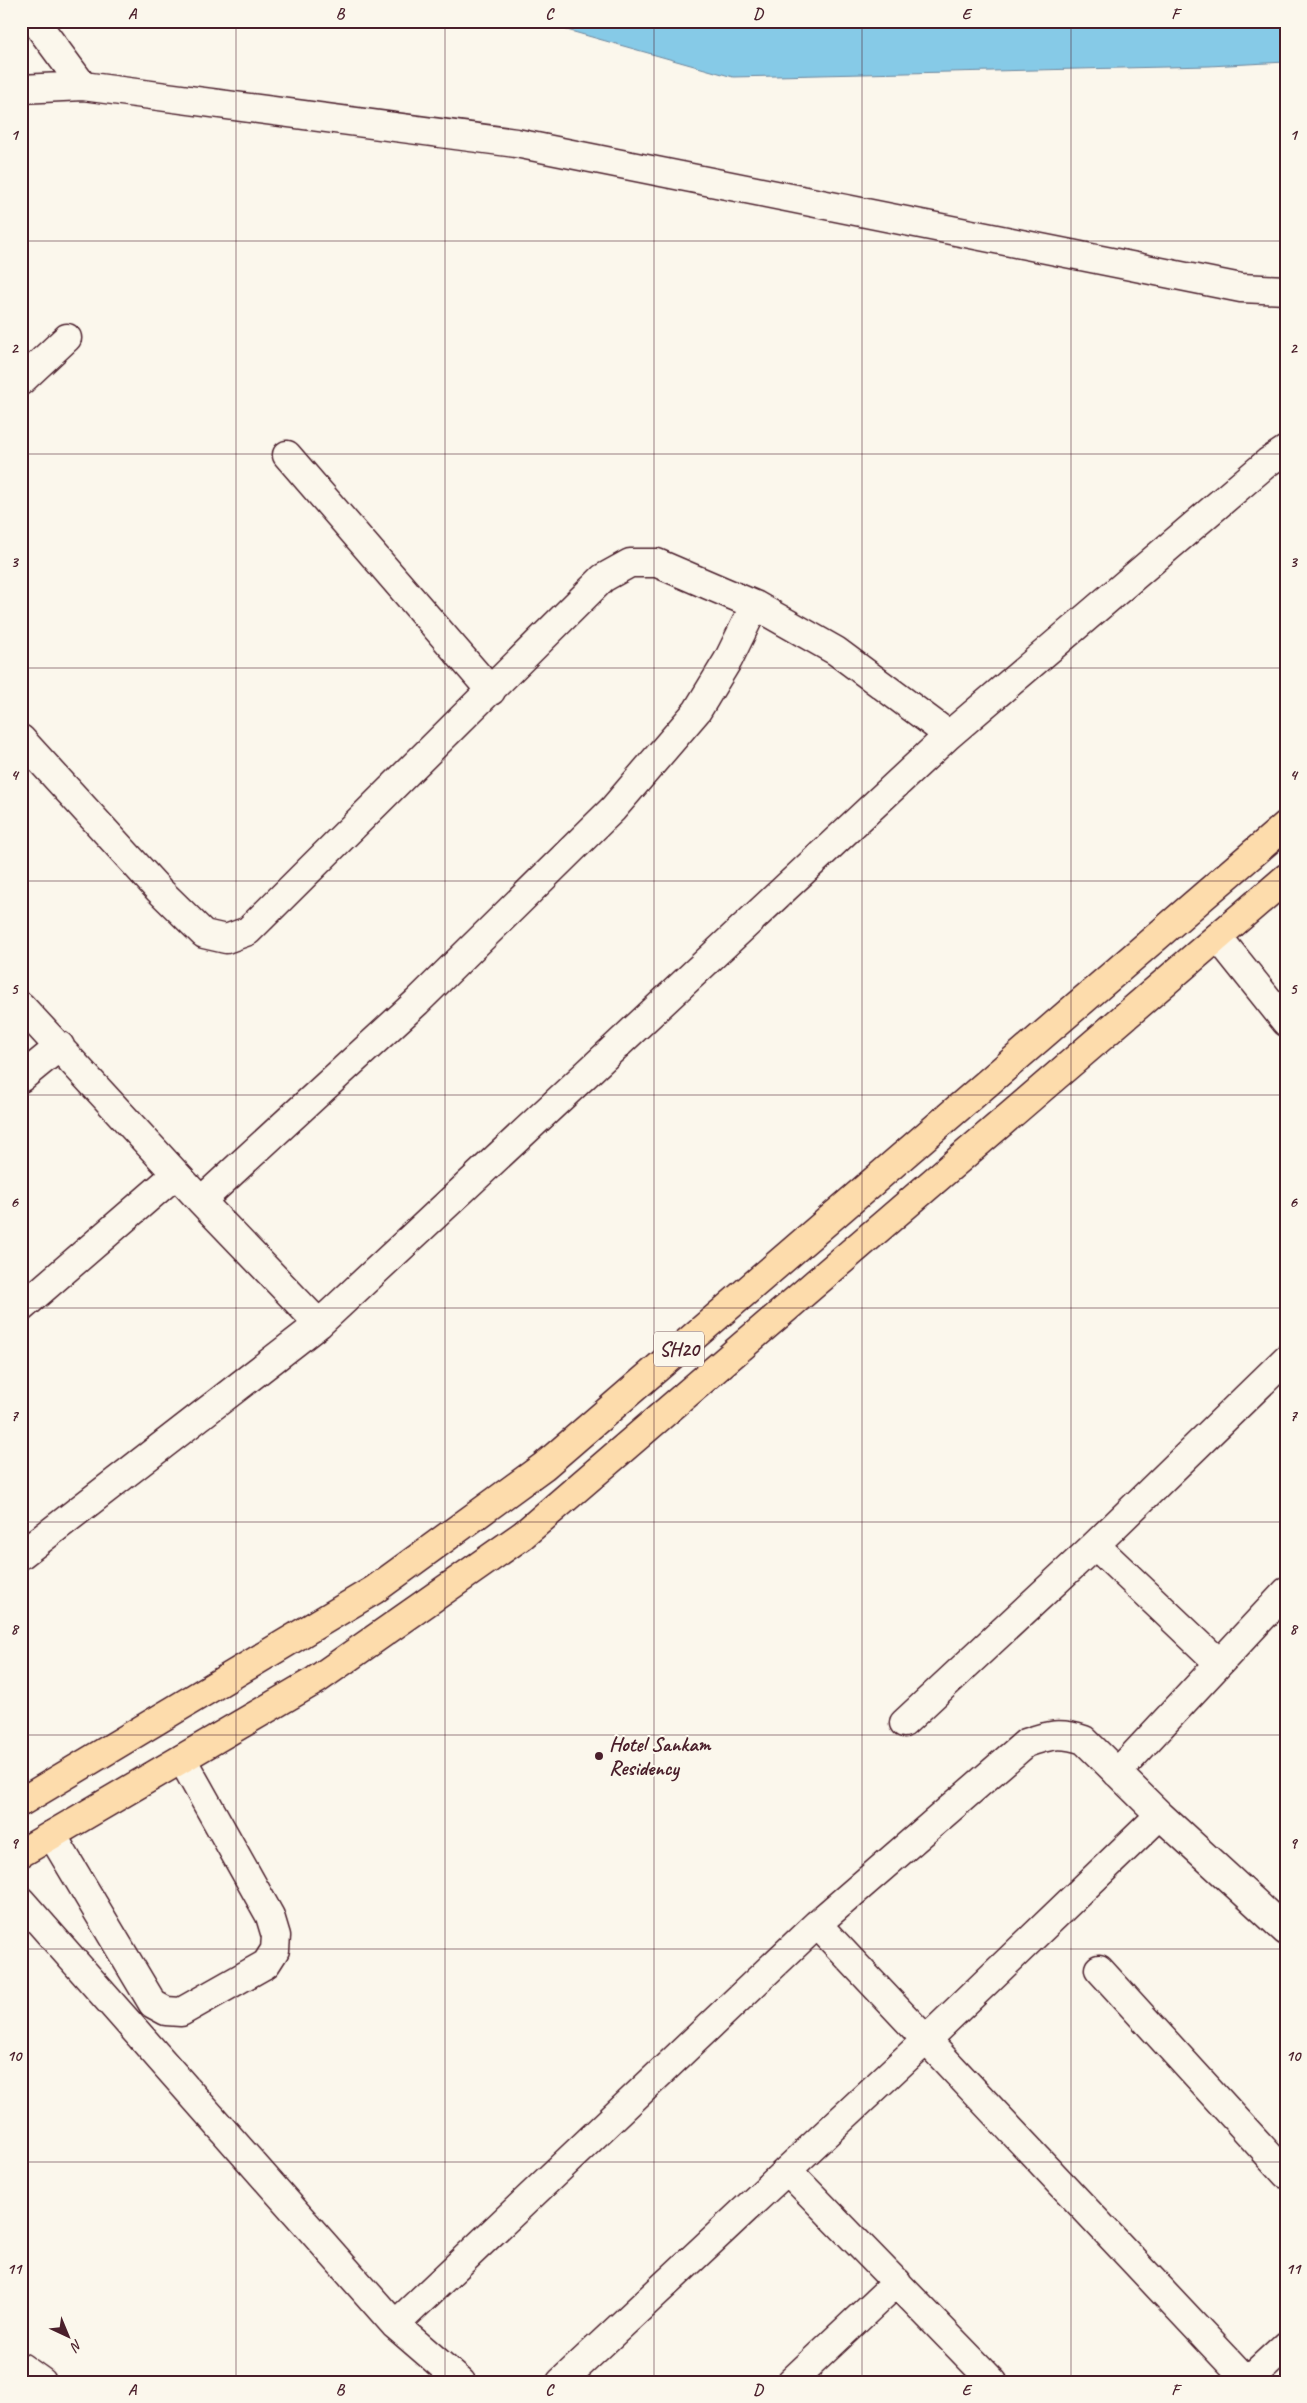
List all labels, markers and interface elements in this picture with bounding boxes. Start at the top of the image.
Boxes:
text: A [128,4,138,24]
text: B [336,4,346,24]
text: C [545,4,555,24]
text: D [753,4,764,24]
text: E [962,4,973,24]
text: F [1171,4,1182,24]
text: 1 [10,125,19,145]
text: 1 [1289,125,1298,145]
text: 2 [10,338,19,358]
text: 2 [1289,338,1298,358]
text: 3 [10,552,19,572]
text: 3 [1289,552,1298,572]
text: 4 [10,765,19,785]
text: 4 [1289,765,1298,785]
text: 5 [11,979,20,999]
text: 5 [1290,979,1299,999]
text: 6 [10,1192,19,1212]
text: 6 [1289,1192,1298,1212]
road number: SH20 [654,1332,704,1366]
text: 7 [10,1406,19,1426]
text: 7 [1289,1406,1298,1426]
text: 8 [10,1619,19,1639]
text: 8 [1289,1619,1298,1639]
place label: Hotel Sankam Residency [609,1731,711,1782]
marker: Hotel Sankam Residency [593,1750,605,1762]
text: 9 [10,1833,19,1853]
text: 9 [1289,1833,1298,1853]
text: 10 [7,2046,23,2066]
text: 10 [1286,2046,1302,2066]
text: 11 [7,2259,23,2279]
text: 11 [1286,2259,1302,2279]
north arrow [42,2310,92,2360]
text: N [66,2336,86,2356]
text: A [128,2380,138,2400]
text: B [336,2380,346,2400]
text: C [545,2380,555,2400]
text: D [753,2380,764,2400]
text: E [962,2380,973,2400]
text: F [1171,2380,1182,2400]

